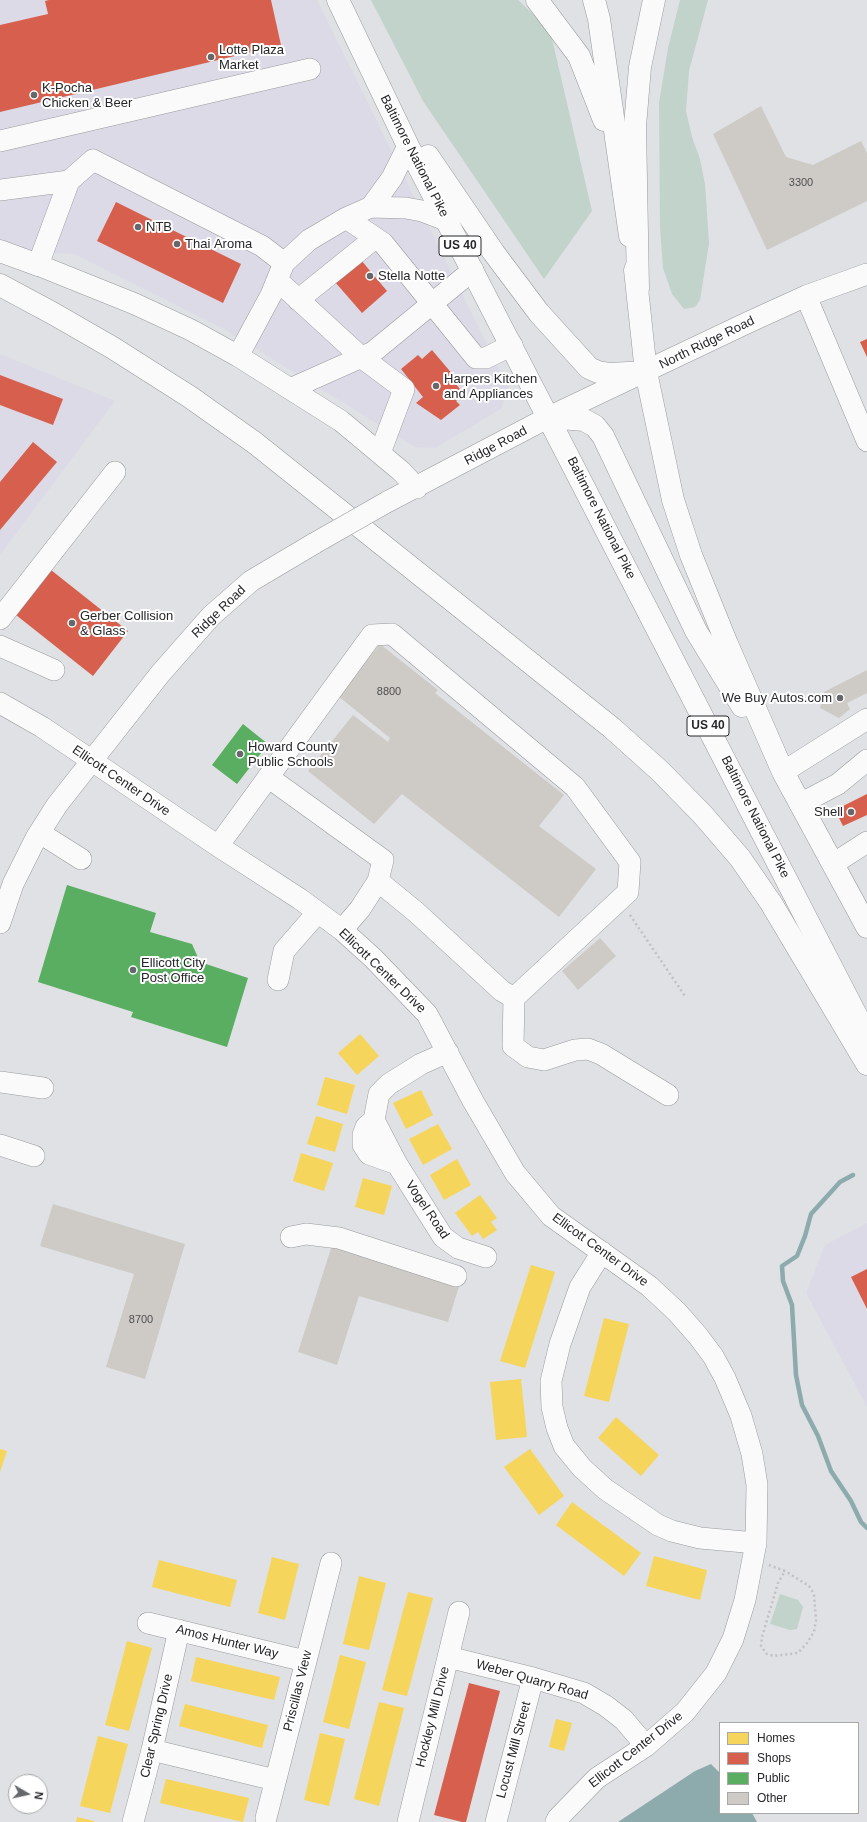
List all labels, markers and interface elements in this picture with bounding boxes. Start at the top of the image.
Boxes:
place label: Lotte Plaza Market [219,42,284,73]
marker: Lotte Plaza Market [206,52,216,62]
place label: K-Pocha Chicken & Beer [42,80,132,111]
marker: K-Pocha Chicken & Beer [29,90,39,100]
street label: Baltimore National Pike [376,92,452,220]
house number: 3300 [789,176,813,190]
place label: NTB [146,219,172,235]
marker: NTB [133,222,143,232]
place label: Thai Aroma [185,236,252,252]
road number: US 40 [439,236,481,256]
marker: Thai Aroma [172,239,182,249]
place label: Stella Notte [378,268,445,284]
marker: Stella Notte [365,271,375,281]
street label: North Ridge Road [657,313,757,373]
place label: Harpers Kitchen and Appliances [444,371,537,402]
marker: Harpers Kitchen and Appliances [431,381,441,391]
street label: Ridge Road [462,423,530,469]
street label: Baltimore National Pike [563,454,639,582]
street label: Ridge Road [189,583,249,641]
place label: Gerber Collision & Glass [80,608,173,639]
marker: Gerber Collision & Glass [67,618,77,628]
house number: 8800 [377,685,401,699]
place label: We Buy Autos.com [722,690,832,706]
marker: We Buy Autos.com [835,693,845,703]
road number: US 40 [687,716,729,736]
place label: Howard County Public Schools [248,739,338,770]
street label: Ellicott Center Drive [69,742,173,820]
marker: Howard County Public Schools [235,749,245,759]
street label: Baltimore National Pike [717,753,793,881]
place label: Shell [814,804,843,820]
marker: Shell [846,807,856,817]
street label: Ellicott Center Drive [335,925,429,1017]
place label: Ellicott City Post Office [141,955,205,986]
marker: Ellicott City Post Office [128,965,138,975]
street label: Vogel Road [402,1178,452,1242]
street label: Ellicott Center Drive [549,1210,651,1290]
house number: 8700 [129,1313,153,1327]
street label: Amos Hunter Way [174,1622,280,1662]
street label: Priscillas View [280,1649,316,1733]
street label: Weber Quarry Road [474,1657,590,1703]
street label: Hockley Mill Drive [413,1665,453,1769]
street label: Clear Spring Drive [137,1673,177,1779]
street label: Locust Mill Street [494,1700,534,1800]
street label: Ellicott Center Drive [586,1708,686,1792]
legend [719,1722,859,1814]
text: Homes [757,1731,795,1745]
text: Shops [757,1751,791,1765]
text: Public [757,1771,790,1785]
north arrow [8,1774,48,1814]
text: N [32,1791,45,1801]
text: Other [757,1791,787,1805]

